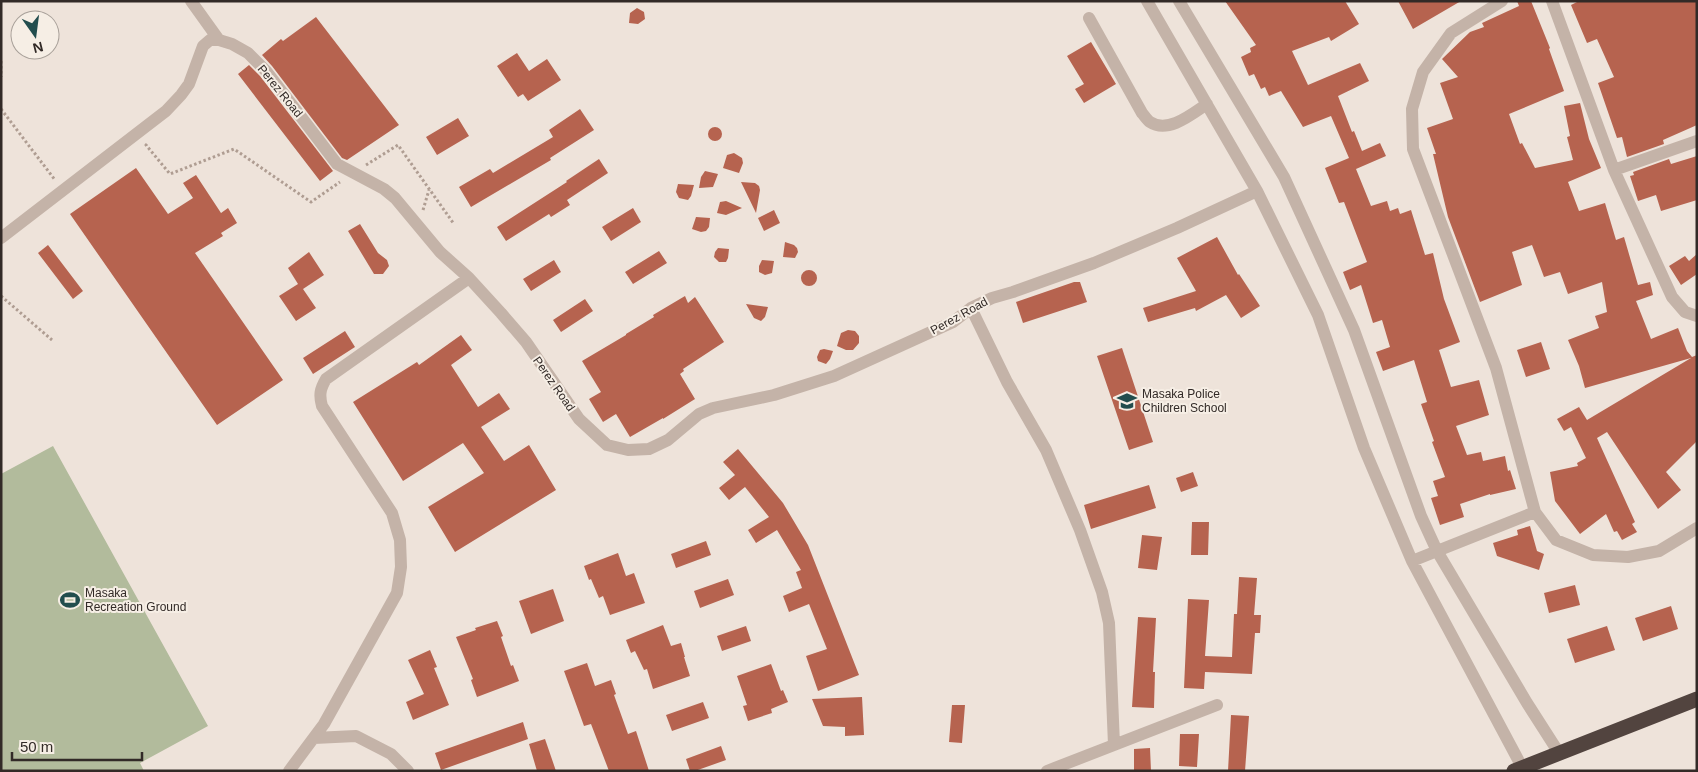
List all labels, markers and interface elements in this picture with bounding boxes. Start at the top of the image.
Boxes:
north arrow [10,10,60,60]
text: N [31,39,45,57]
street label: Perez Road [255,62,305,120]
street label: Perez Road [928,295,990,337]
street label: Perez Road [530,354,578,414]
place label: Masaka Police Children School [1142,387,1227,415]
school or university icon: Masaka Police Children School [1116,390,1138,412]
place label: Masaka Recreation Ground [85,586,186,614]
sports icon: Masaka Recreation Ground [59,589,81,611]
scale bar [12,730,142,762]
text: 50 m [20,738,53,755]

